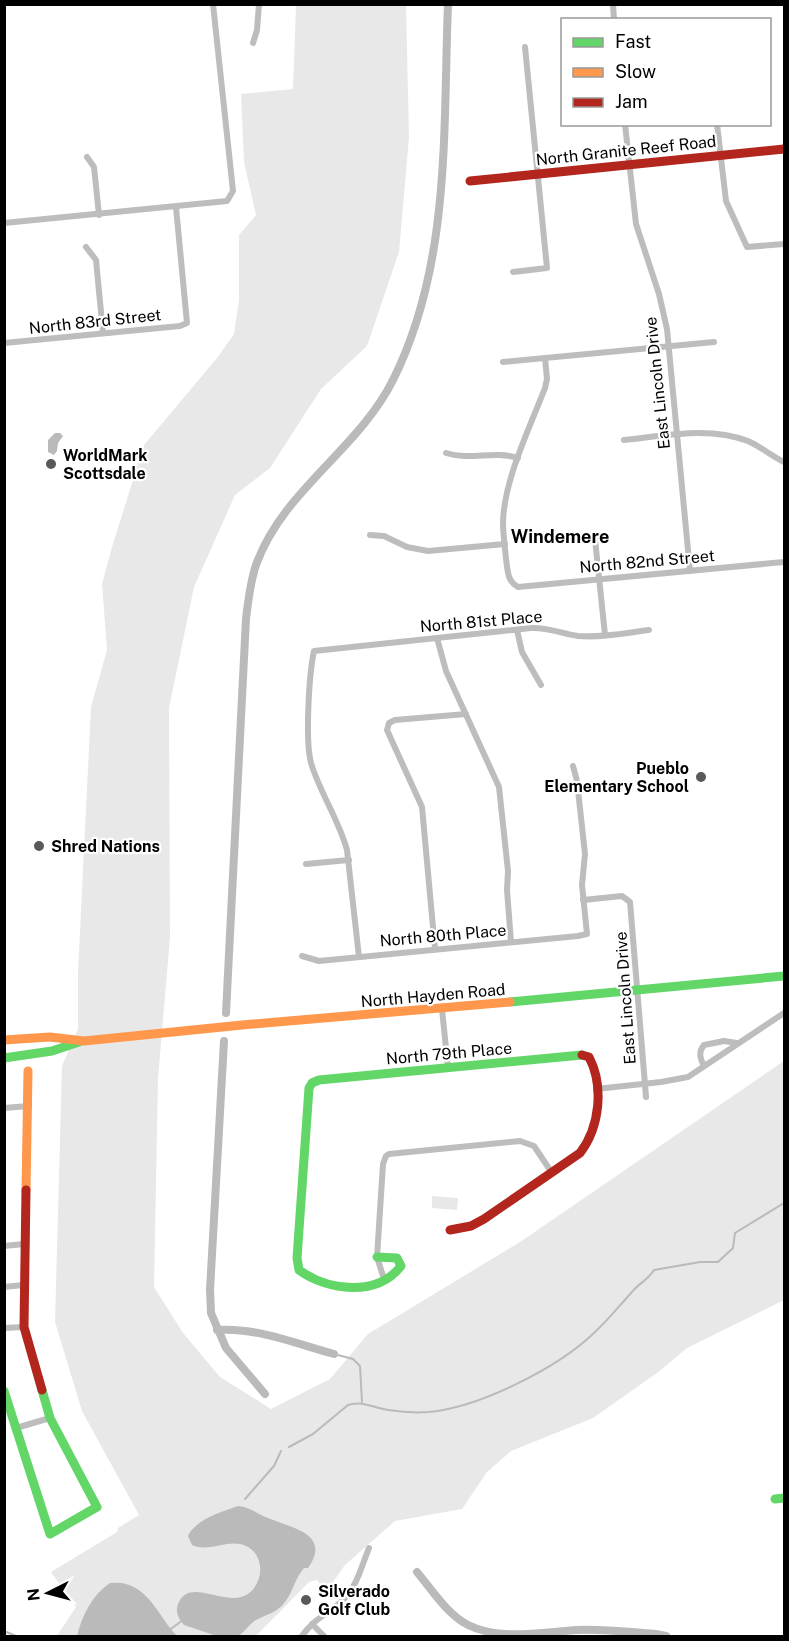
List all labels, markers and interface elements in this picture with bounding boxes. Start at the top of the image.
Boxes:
legend [561,18,771,126]
text: Fast [615,31,651,52]
text: Slow [615,61,656,82]
text: Jam [615,91,648,112]
street label: North Granite Reef Road [535,132,717,169]
street label: North 83rd Street [28,305,162,338]
street label: East Lincoln Drive [641,316,674,450]
place label: WorldMark Scottsdale [63,446,148,483]
marker: WorldMark Scottsdale [44,457,58,471]
district label: Windemere [511,526,609,547]
street label: North 82nd Street [579,546,715,577]
street label: North 81st Place [419,607,543,636]
place label: Pueblo Elementary School [544,759,689,796]
marker: Pueblo Elementary School [694,770,708,784]
place label: Shred Nations [51,837,160,856]
marker: Shred Nations [32,839,46,853]
street label: North 80th Place [379,920,507,951]
street label: East Lincoln Drive [611,931,640,1065]
street label: North Hayden Road [360,980,506,1011]
street label: North 79th Place [385,1039,513,1068]
north arrow [18,1563,78,1623]
place label: Silverado Golf Club [318,1582,390,1619]
text: N [23,1587,44,1602]
marker: Silverado Golf Club [299,1593,313,1607]

